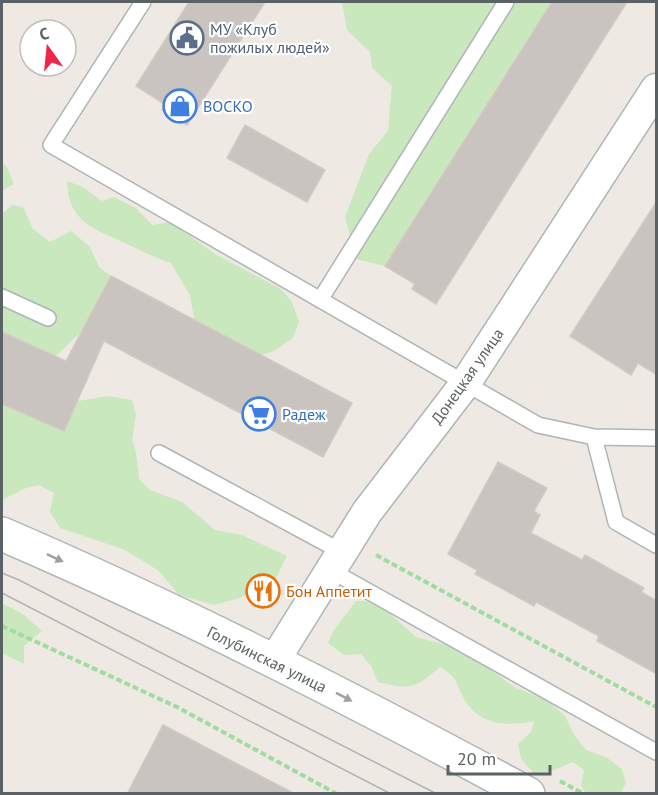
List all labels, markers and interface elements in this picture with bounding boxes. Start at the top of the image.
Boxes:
north arrow [18,18,78,78]
place label: МУ «Клуб пожилых людей» [210,19,330,57]
public building icon: МУ «Клуб пожилых людей» [169,20,205,56]
text: С [37,23,51,44]
shop icon: ВОСКО [162,88,198,124]
place label: ВОСКО [203,96,253,116]
street label: Донецкая улица [427,324,507,428]
supermarket icon: Радеж [241,396,277,432]
place label: Радеж [282,404,326,424]
one-way arrow [47,553,64,562]
restaurant icon: Бон Аппетит [245,573,281,609]
place label: Бон Аппетит [286,581,372,601]
street label: Голубинская улица [204,621,330,697]
one-way arrow [335,692,353,702]
scale bar [448,738,550,776]
text: 20 m [457,747,496,770]

